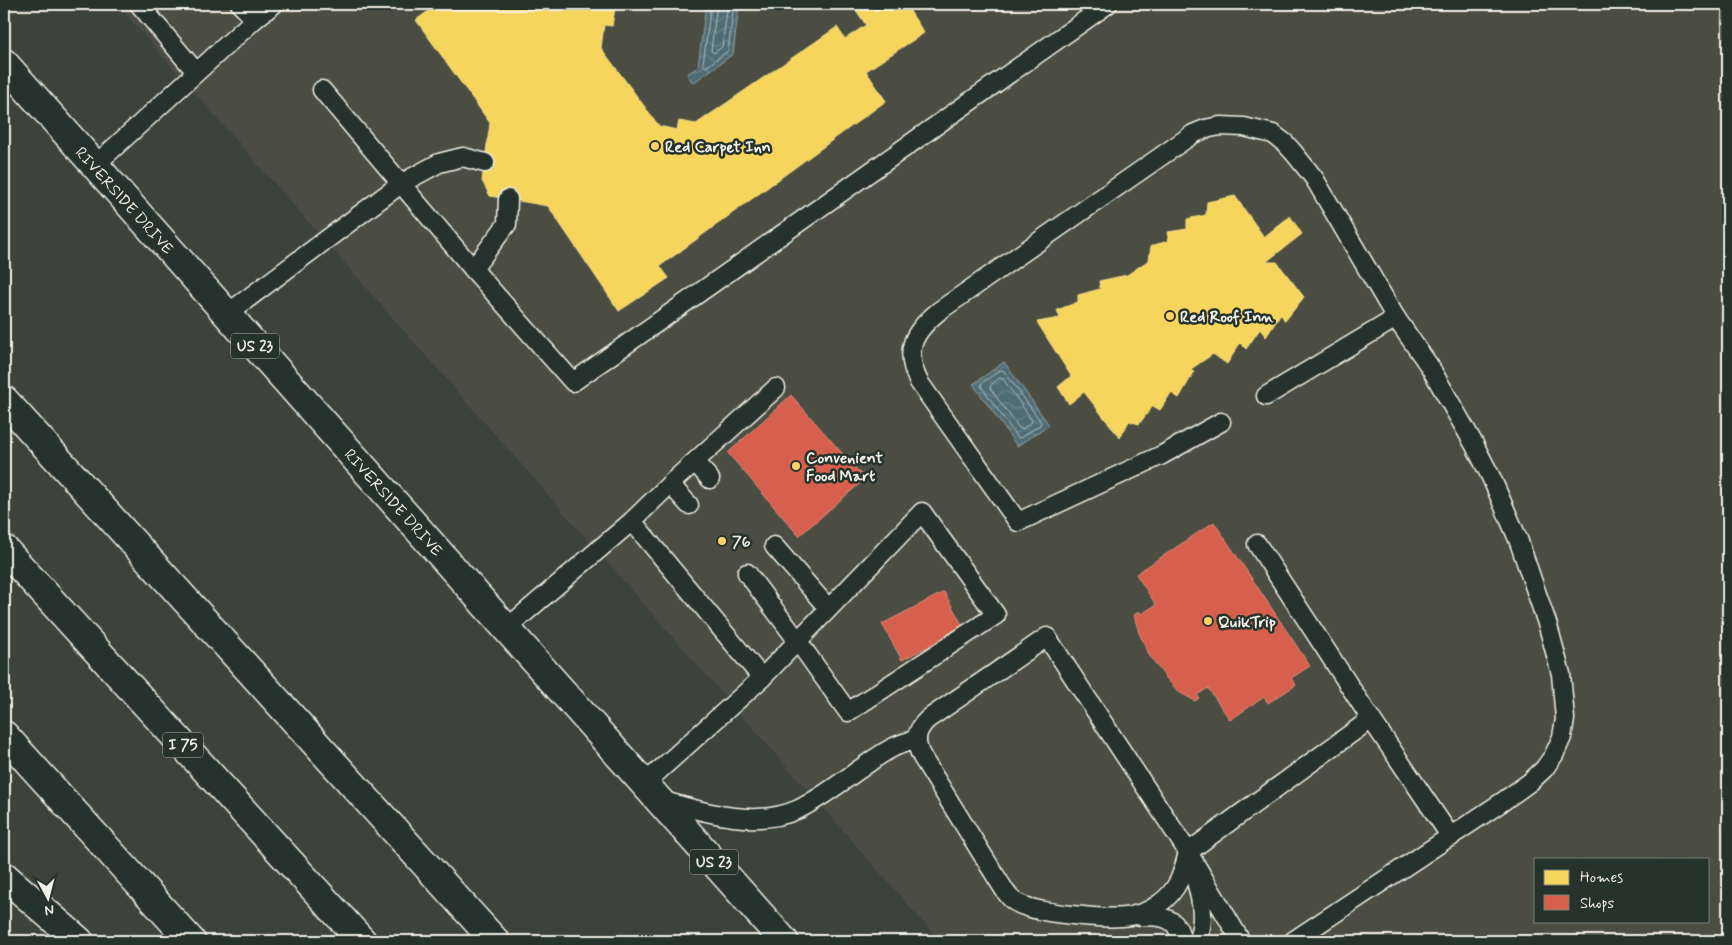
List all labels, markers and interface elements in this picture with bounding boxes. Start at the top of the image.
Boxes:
place label: Red Carpet Inn [665,137,771,158]
marker: Red Carpet Inn [649,140,661,152]
street label: RIVERSIDE DRIVE [70,143,178,259]
place label: Red Roof Inn [1180,307,1274,328]
marker: Red Roof Inn [1164,310,1176,322]
road number: US 23 [231,334,279,358]
street label: RIVERSIDE DRIVE [339,445,447,561]
place label: Convenient Food Mart [806,448,884,487]
marker: Convenient Food Mart [790,460,802,472]
place label: 76 [732,532,751,553]
marker: 76 [716,535,728,547]
place label: QuikTrip [1218,612,1276,633]
marker: QuikTrip [1202,615,1214,627]
road number: I 75 [163,732,203,758]
road number: US 23 [690,850,738,874]
legend [1534,858,1710,922]
text: Homes [1580,868,1623,888]
north arrow [22,872,72,922]
text: Shops [1580,894,1615,914]
text: N [44,900,55,919]

